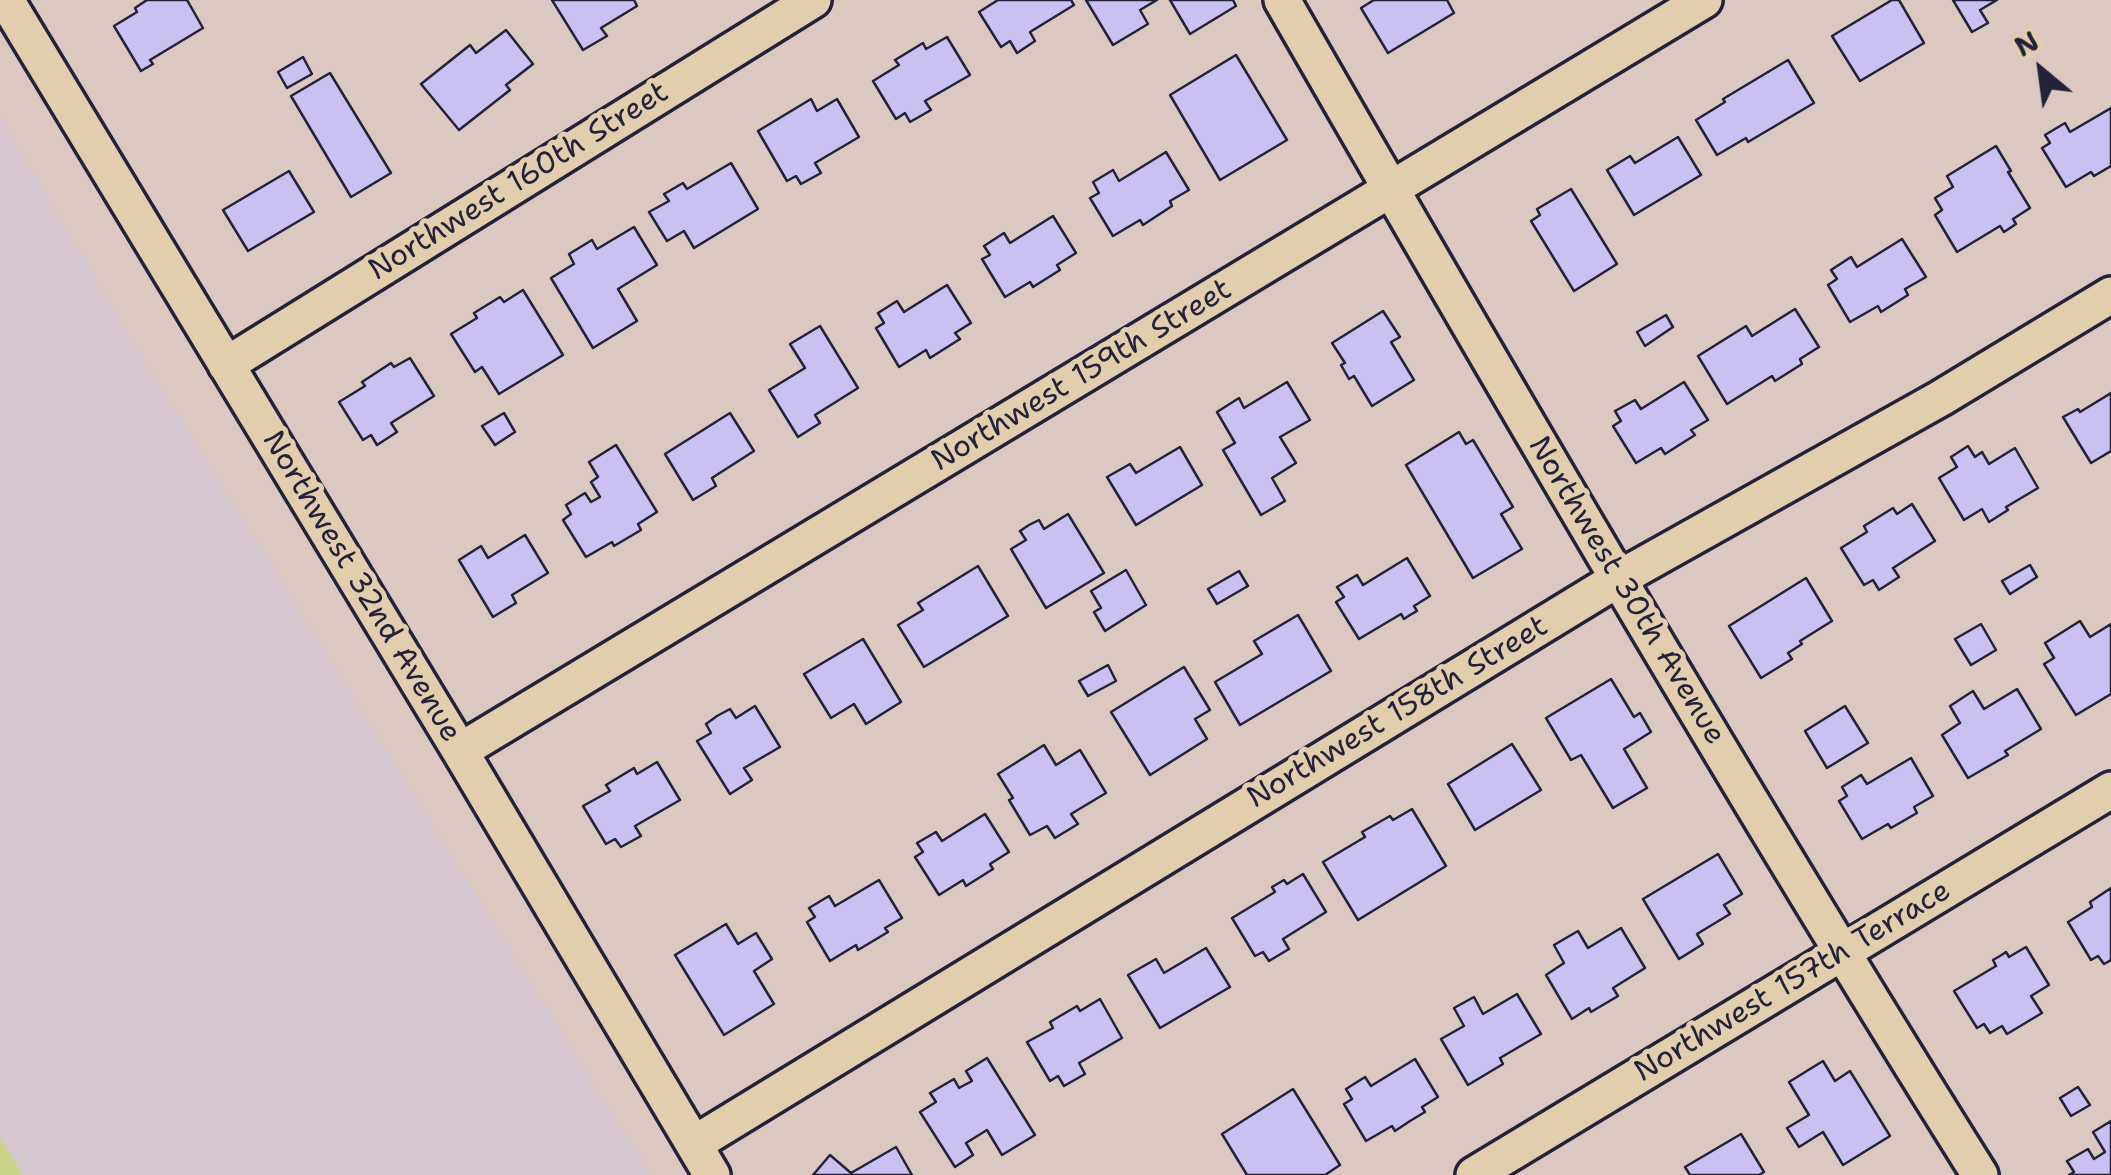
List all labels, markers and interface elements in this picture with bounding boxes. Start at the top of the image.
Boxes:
north arrow [1991,20,2091,120]
text: N [2008,22,2045,66]
street label: Northwest 160th Street [362,75,676,289]
street label: Northwest 159th Street [925,272,1239,480]
street label: Northwest 32nd Avenue [254,425,468,749]
street label: Northwest 30th Avenue [1520,430,1732,752]
street label: Northwest 158th Street [1241,609,1555,817]
street label: Northwest 157th Terrace [1629,873,1957,1091]

